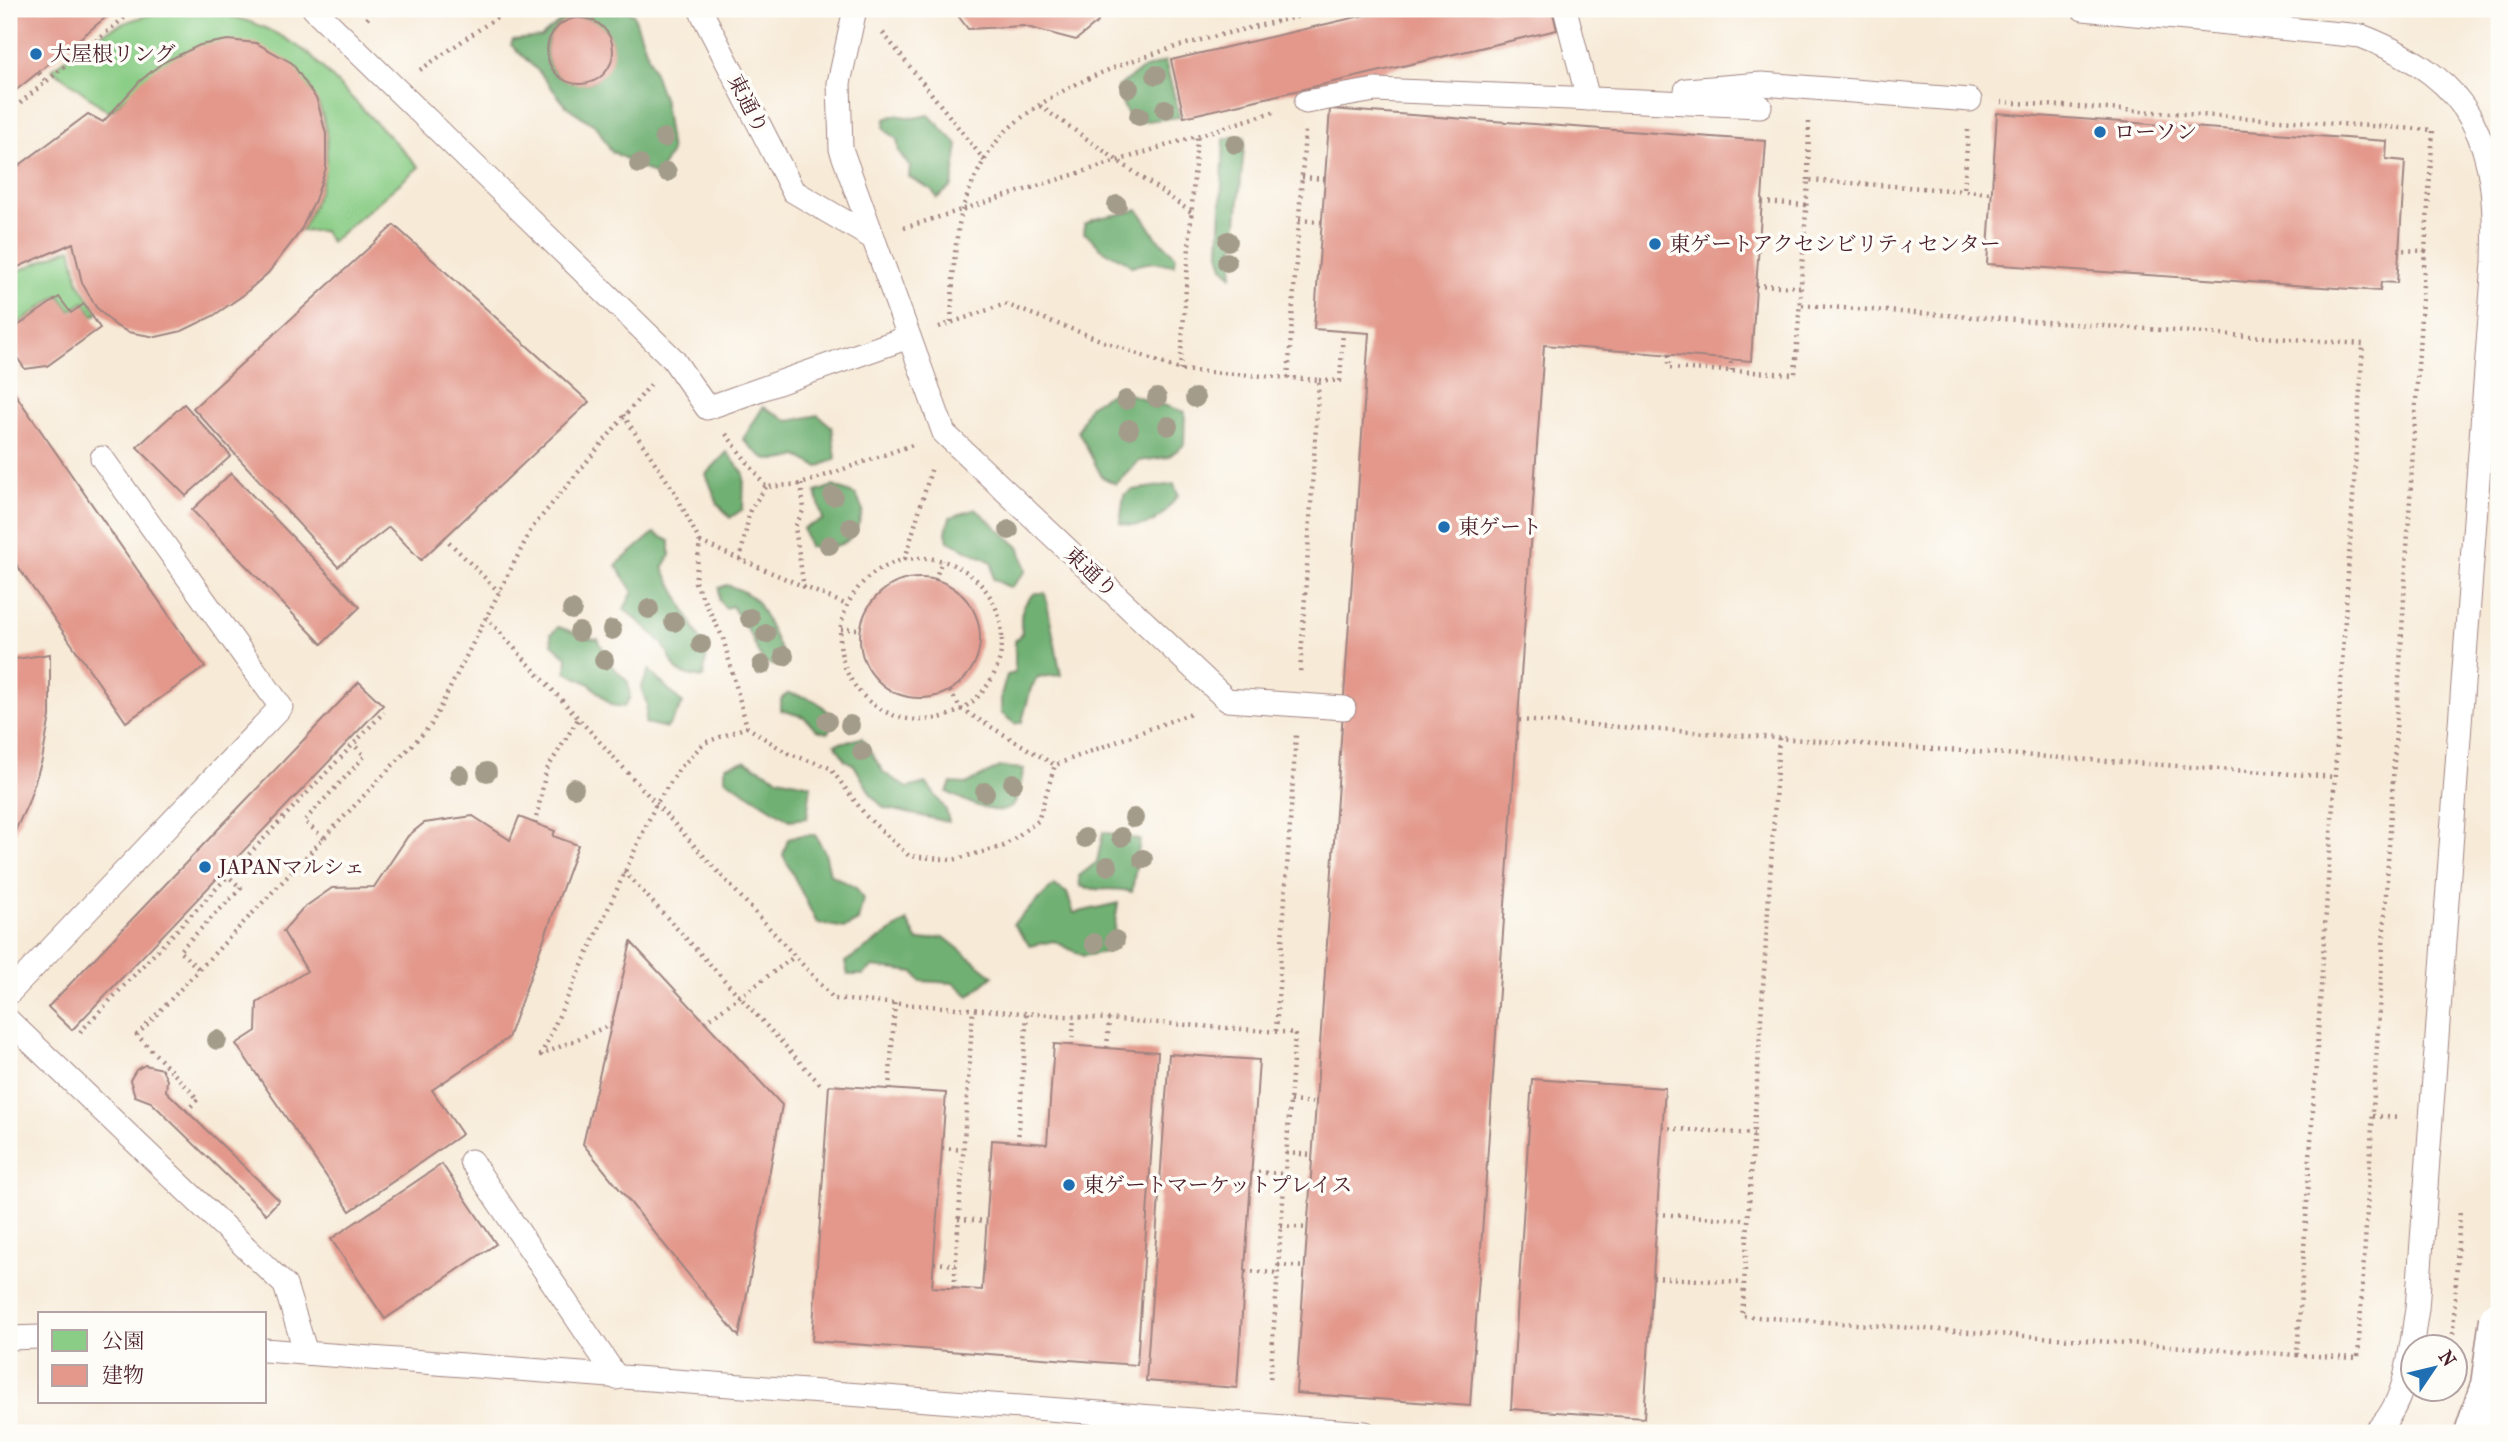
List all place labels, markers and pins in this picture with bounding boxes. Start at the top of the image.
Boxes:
place label: 大屋根リング [50,42,176,66]
marker: 大屋根リング [28,46,44,62]
place label: ローソン [2114,120,2197,144]
marker: ローソン [2092,124,2108,140]
place label: 東ゲートアクセシビリティセンター [1669,232,2001,256]
marker: 東ゲートアクセシビリティセンター [1647,236,1663,252]
place label: 東ゲート [1458,515,1542,539]
marker: 東ゲート [1436,519,1452,535]
place label: JAPANマルシェ [217,855,365,879]
marker: JAPANマルシェ [197,859,213,875]
place label: 東ゲートマーケットプレイス [1083,1173,1352,1197]
marker: 東ゲートマーケットプレイス [1061,1177,1077,1193]

